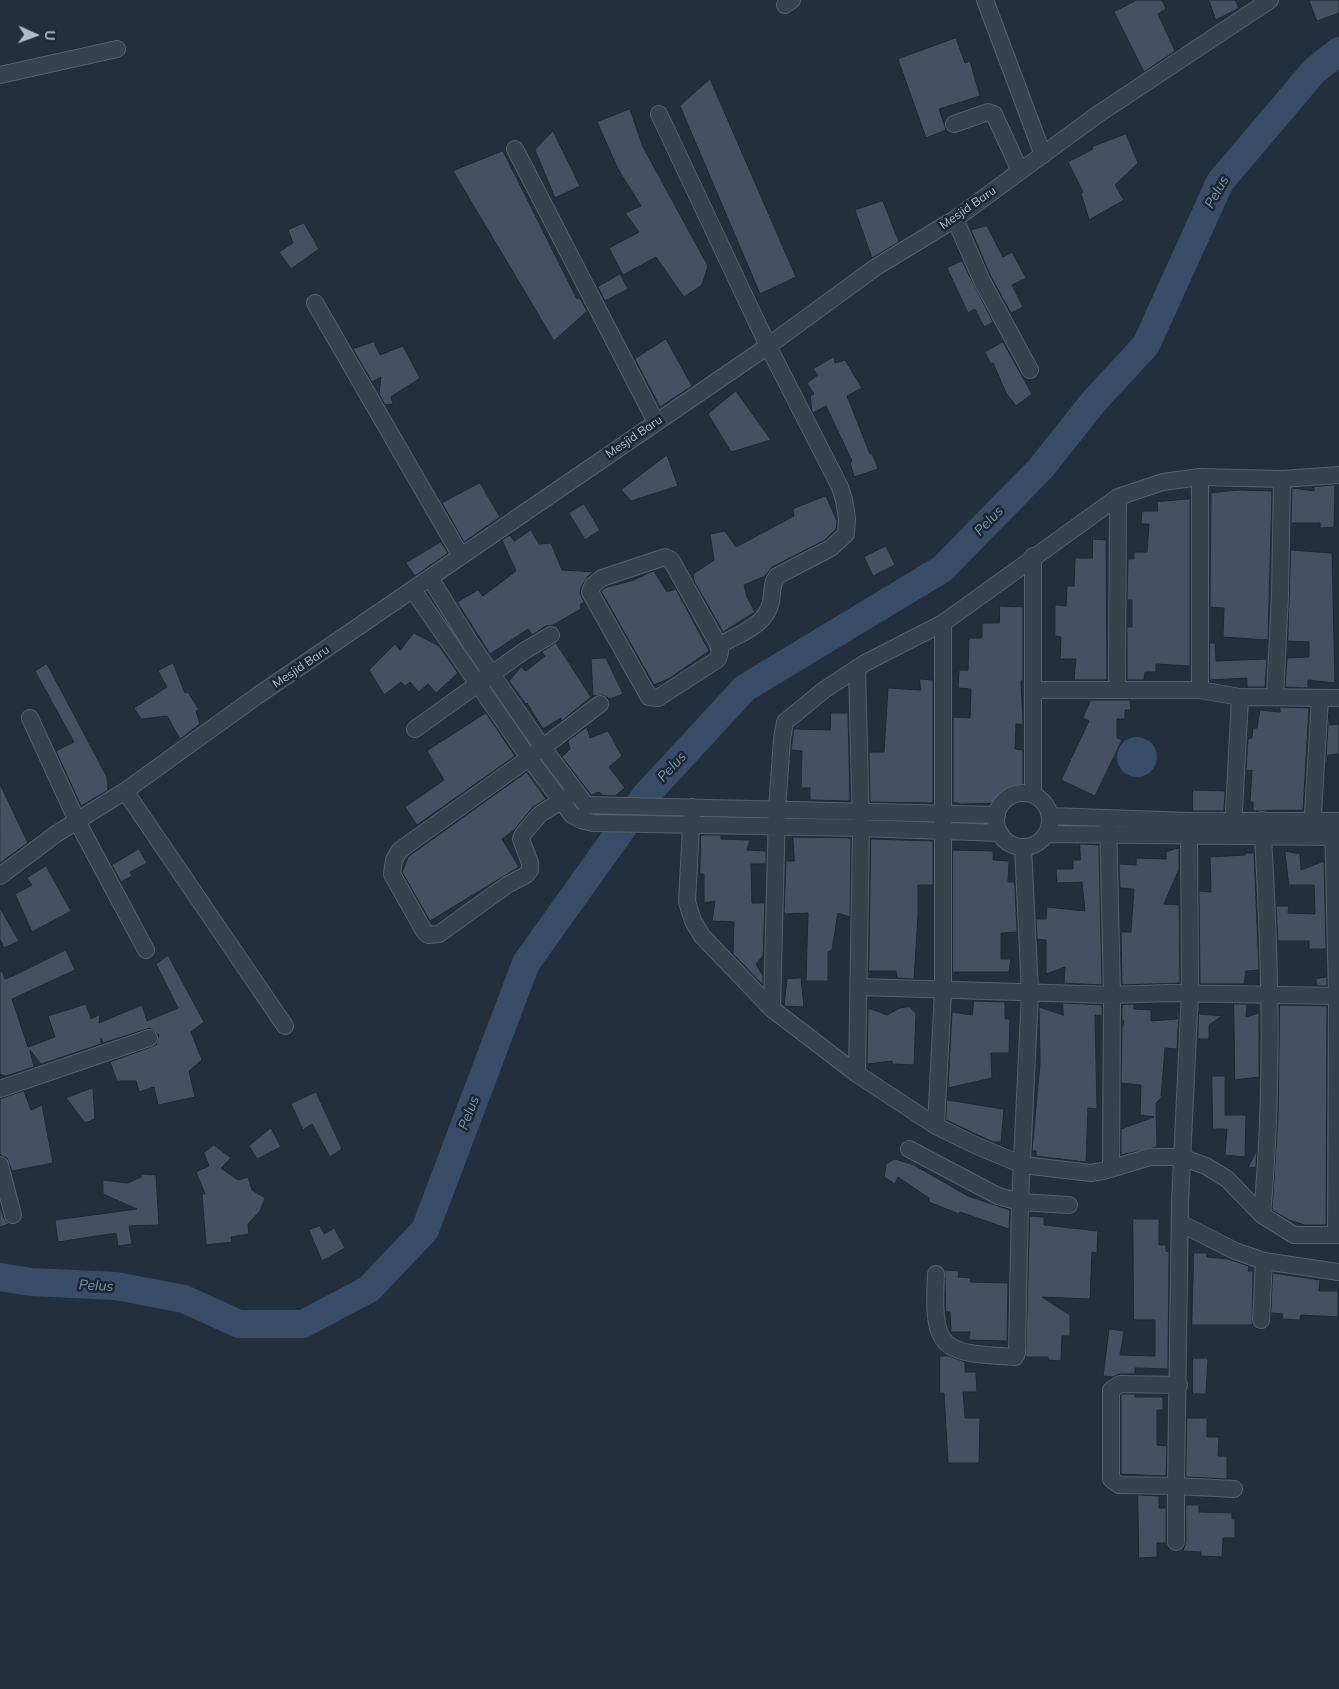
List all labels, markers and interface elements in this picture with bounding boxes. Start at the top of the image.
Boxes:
north arrow [10,10,60,60]
text: U [41,30,59,41]
water label: Pelus [1201,173,1233,211]
street label: Mesjid Baru [937,183,999,233]
street label: Mesjid Baru [603,413,665,461]
water label: Pelus [971,503,1007,539]
street label: Mesjid Baru [270,643,332,691]
water label: Pelus [654,749,690,785]
water label: Pelus [455,1094,483,1132]
water label: Pelus [78,1277,114,1295]

